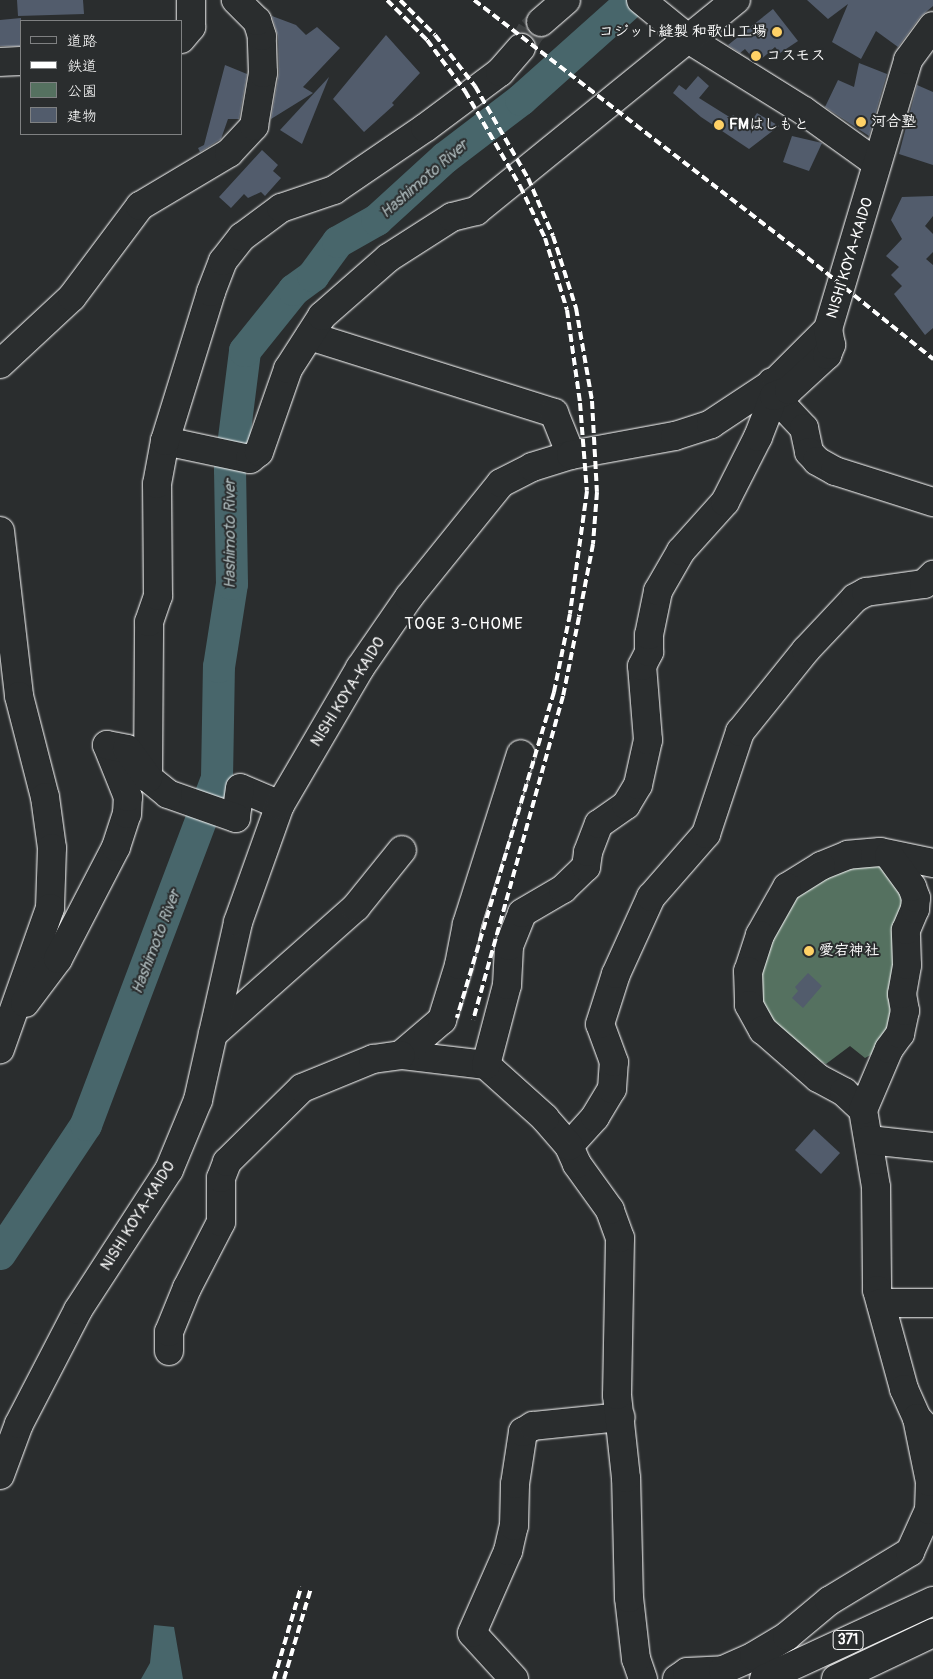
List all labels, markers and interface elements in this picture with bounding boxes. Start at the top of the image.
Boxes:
legend [20,20,182,135]
place label: コジット縫製 和歌山工場 [599,23,767,41]
marker: コジット縫製 和歌山工場 [771,26,783,38]
text: 道路 [67,32,97,51]
place label: コスモス [766,47,826,65]
marker: コスモス [750,50,762,62]
text: 鉄道 [67,57,97,76]
text: 公園 [67,82,97,101]
text: 建物 [67,107,97,126]
place label: 河合塾 [871,113,916,131]
place label: FMはしもと [729,116,809,134]
marker: 河合塾 [855,116,867,128]
marker: FMはしもと [713,119,725,131]
water label: Hashimoto River [376,136,472,222]
street label: NISHI KOYA-KAIDO [823,195,877,321]
water label: Hashimoto River [220,479,240,589]
district label: TOGE 3-CHOME [403,614,525,634]
street label: NISHI KOYA-KAIDO [307,634,389,750]
water label: Hashimoto River [127,887,185,997]
place label: 愛宕神社 [819,942,879,960]
marker: 愛宕神社 [803,945,815,957]
street label: NISHI KOYA-KAIDO [97,1158,179,1274]
road number: 371 [832,1628,864,1652]

